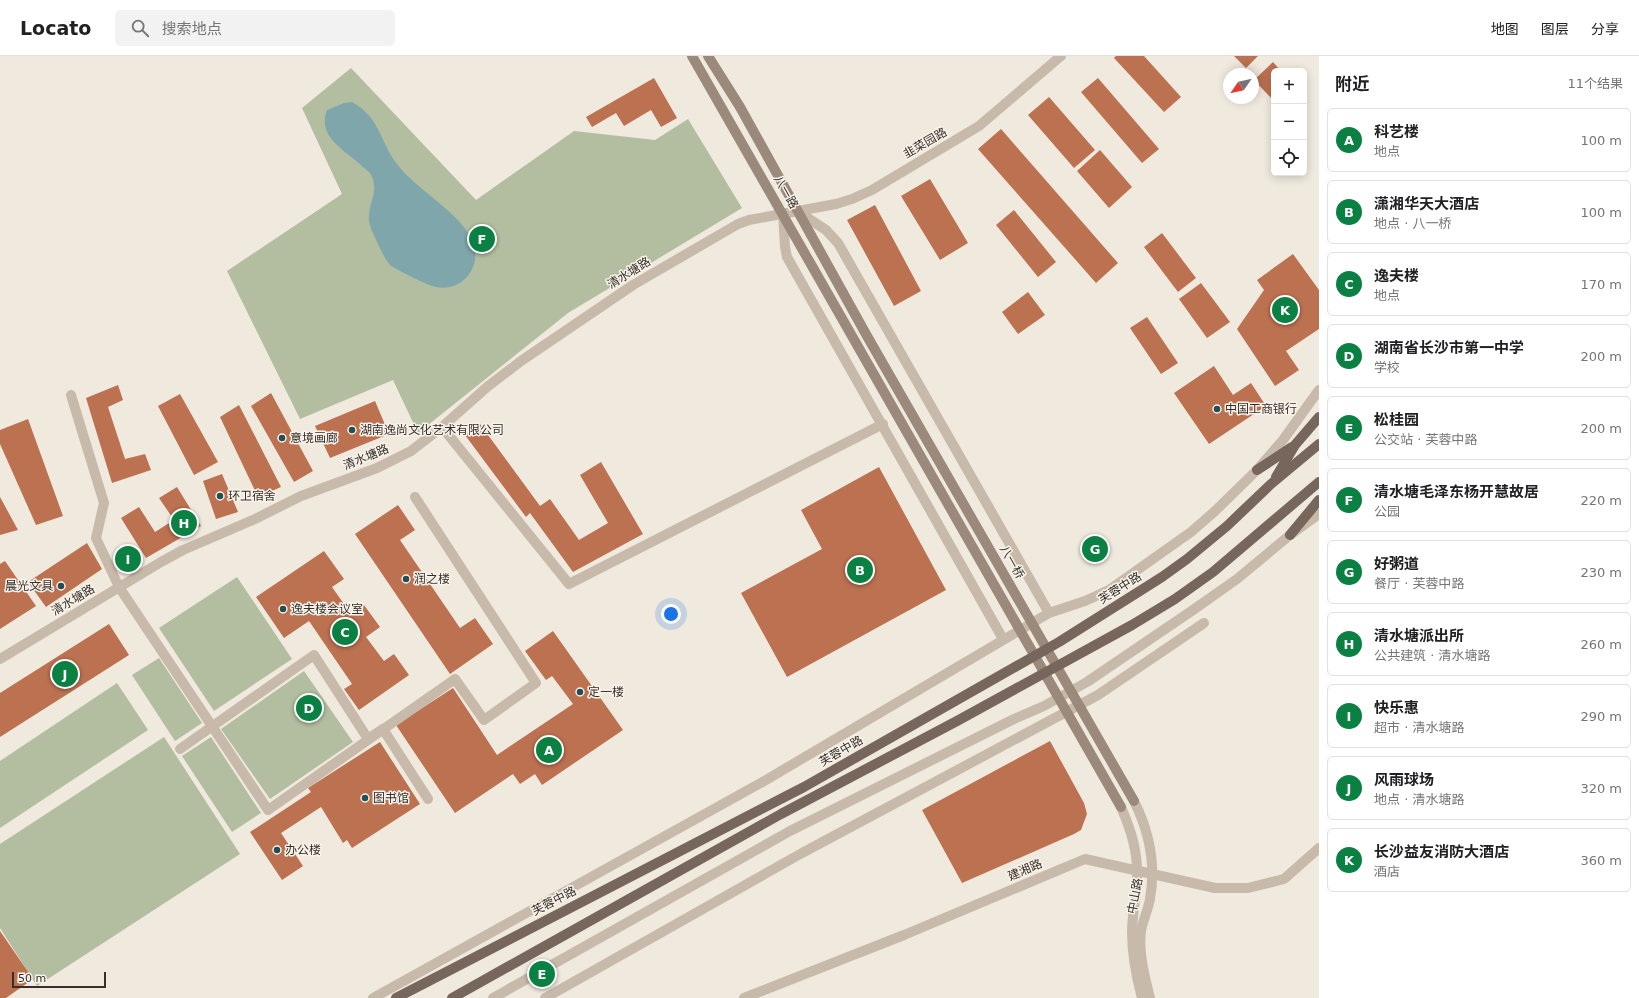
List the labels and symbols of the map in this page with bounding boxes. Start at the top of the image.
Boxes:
north arrow [1223,68,1259,104]
street label: 韭菜园路 [901,125,949,161]
street label: 八一路 [771,173,801,211]
pin: F [469,224,495,254]
street label: 清水塘路 [605,254,653,292]
pin: K [1272,295,1298,325]
place label: 中国工商银行 [1225,402,1297,416]
marker: 中国工商银行 [1212,404,1222,414]
place label: 湖南逸尚文化艺术有限公司 [360,423,504,437]
marker: 湖南逸尚文化艺术有限公司 [347,425,357,435]
place label: 意境画廊 [290,431,338,445]
marker: 意境画廊 [277,433,287,443]
street label: 清水塘路 [341,442,391,472]
place label: 环卫宿舍 [228,489,276,503]
marker: 环卫宿舍 [215,491,225,501]
pin: H [171,508,197,538]
pin: G [1082,534,1108,564]
street label: 八一桥 [997,543,1027,581]
pin: I [115,544,141,574]
pin: B [847,555,873,585]
street label: 芙蓉中路 [1096,569,1144,607]
place label: 润之楼 [414,572,450,586]
marker: 润之楼 [401,574,411,584]
place label: 晨光文具 [5,579,53,593]
marker: 晨光文具 [56,581,66,591]
street label: 清水塘路 [49,582,97,618]
place label: 逸夫楼会议室 [291,602,363,616]
marker: 逸夫楼会议室 [278,604,288,614]
your location [661,604,681,624]
pin: C [332,617,358,647]
pin: J [52,659,78,689]
place label: 定一楼 [588,685,624,699]
marker: 定一楼 [575,687,585,697]
pin: D [296,693,322,723]
street label: 芙蓉中路 [817,733,865,769]
pin: A [536,735,562,765]
place label: 图书馆 [373,791,409,805]
marker: 图书馆 [360,793,370,803]
place label: 办公楼 [285,843,321,857]
marker: 办公楼 [272,845,282,855]
street label: 建湘路 [1006,857,1044,883]
street label: 中山路 [1125,877,1145,915]
street label: 芙蓉中路 [529,884,579,918]
pin: E [529,959,555,989]
scale bar [12,970,106,989]

